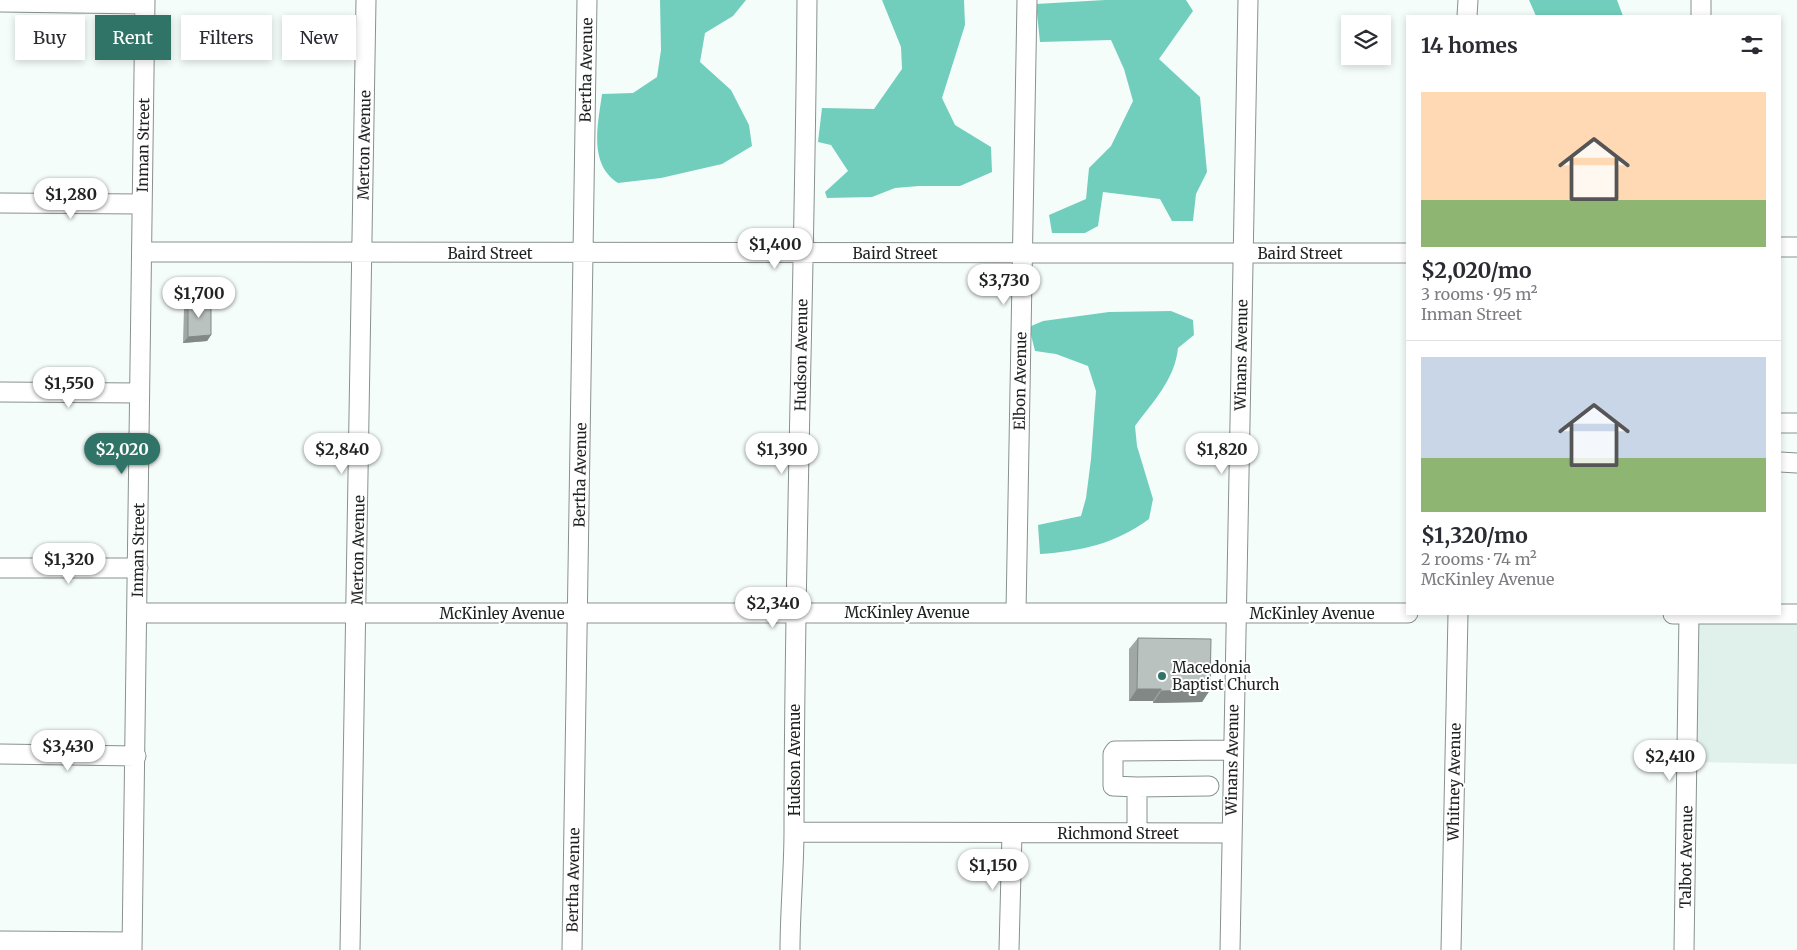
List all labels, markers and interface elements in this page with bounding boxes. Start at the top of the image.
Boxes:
chip: Buy [15,15,85,60]
chip: Rent [95,15,171,60]
chip: Filters [181,15,272,60]
chip: New [282,15,356,60]
map controls [1341,15,1391,65]
button: layers [1341,15,1391,65]
street label: Bertha Avenue [576,17,596,123]
icon: filters [1738,31,1766,59]
text: 14 homes [1421,32,1518,59]
street label: Merton Avenue [354,90,374,200]
street label: Inman Street [133,97,153,192]
icon: home [1549,124,1639,214]
pin: $1,280 [30,178,112,220]
text: $1,280 [45,184,97,204]
pin: $1,400 [734,228,816,270]
text: $1,400 [748,234,802,254]
street label: Baird Street [447,244,533,263]
street label: Baird Street [852,244,938,263]
street label: Baird Street [1257,244,1343,263]
text: $2,020/mo [1421,257,1531,284]
pin: $3,730 [963,264,1045,306]
text: $3,730 [978,270,1030,290]
pin: $1,700 [158,276,240,319]
text: $1,700 [173,283,225,303]
text: 3 rooms · 95 m² [1421,284,1537,304]
street label: Hudson Avenue [791,298,811,411]
street label: Winans Avenue [1231,299,1251,412]
text: Inman Street [1421,304,1522,324]
street label: Elbon Avenue [1010,331,1030,430]
pin: $1,550 [28,366,110,409]
text: $1,550 [44,373,94,393]
icon: home [1549,390,1639,480]
street label: Bertha Avenue [570,422,590,528]
pin: $2,020 [81,432,163,475]
pin: $2,840 [301,432,383,475]
pin: $1,390 [741,432,823,475]
pin: $1,820 [1181,432,1263,475]
text: $2,020 [95,439,149,459]
text: $2,840 [315,439,369,459]
text: $1,390 [756,439,808,459]
text: $1,820 [1196,439,1248,459]
street label: Merton Avenue [348,495,368,605]
street label: Inman Street [128,502,148,597]
text: $1,320/mo [1421,522,1528,549]
pin: $1,320 [28,542,110,585]
text: $1,320 [44,549,94,569]
text: 2 rooms · 74 m² [1421,549,1537,569]
text: McKinley Avenue [1421,569,1554,589]
pin: $2,340 [732,586,814,629]
text: $2,340 [746,593,800,613]
street label: McKinley Avenue [844,603,970,622]
street label: McKinley Avenue [439,604,565,623]
street label: McKinley Avenue [1249,604,1375,623]
place label: Macedonia Baptist Church [1172,658,1279,694]
marker: Macedonia Baptist Church [1156,670,1168,682]
street label: Hudson Avenue [785,704,804,816]
street label: Winans Avenue [1222,704,1242,817]
street label: Whitney Avenue [1443,722,1465,842]
pin: $3,430 [27,730,109,772]
text: $3,430 [42,736,94,756]
pin: $2,410 [1629,740,1711,782]
text: $2,410 [1645,746,1695,766]
street label: Talbot Avenue [1676,805,1696,909]
street label: Richmond Street [1057,824,1179,843]
street label: Bertha Avenue [563,827,583,933]
pin: $1,150 [952,848,1034,891]
text: $1,150 [969,855,1017,875]

